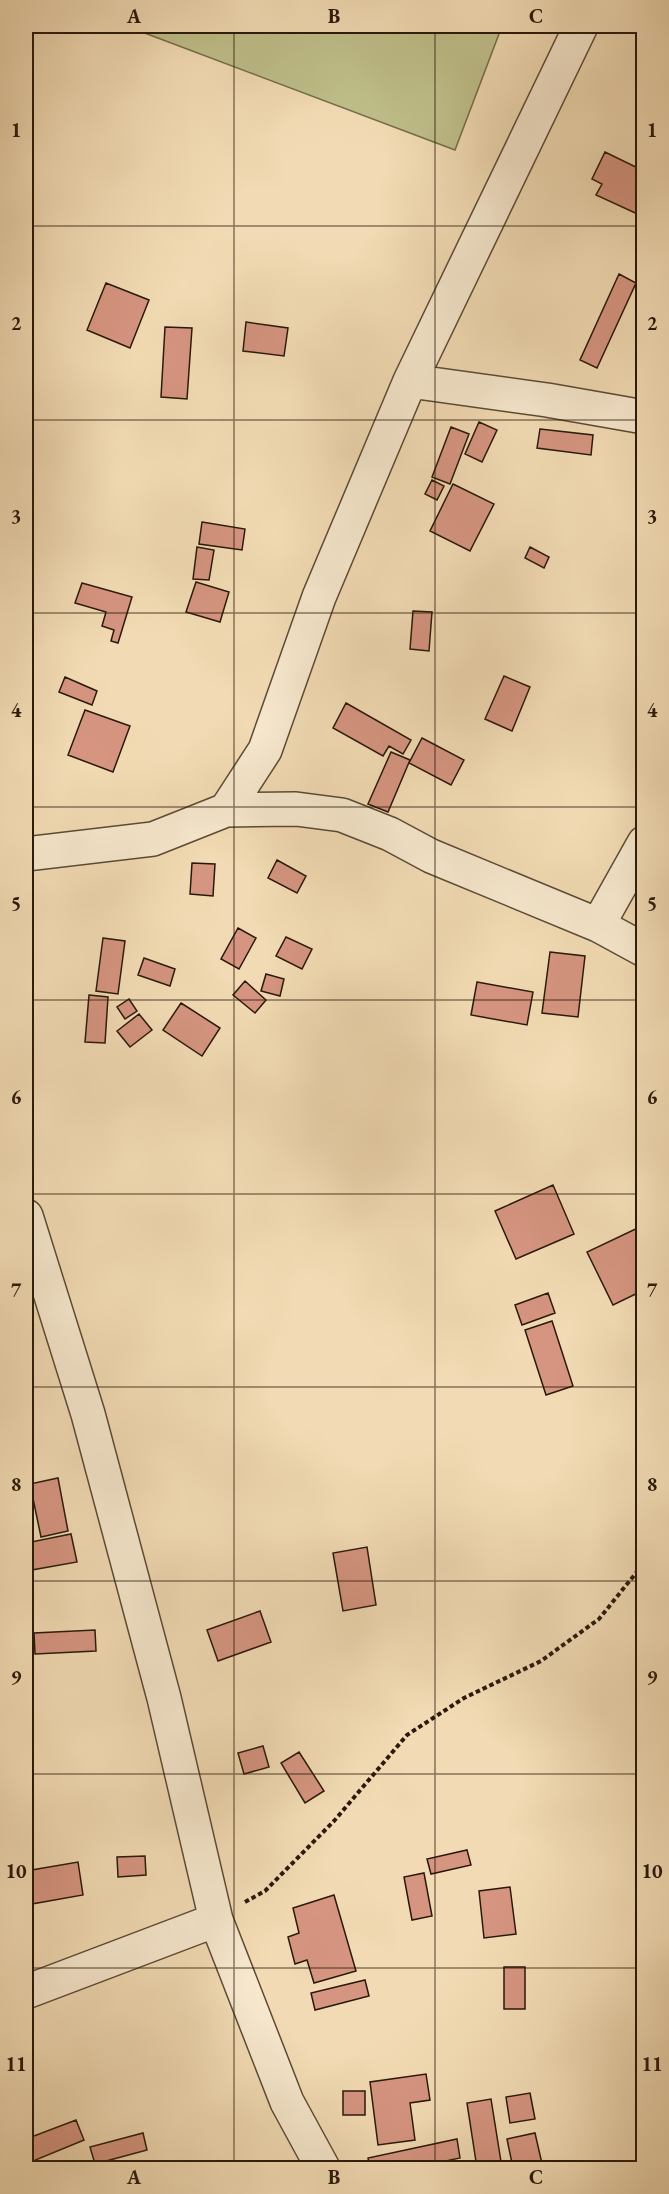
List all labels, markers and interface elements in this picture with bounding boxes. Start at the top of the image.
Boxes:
text: A [126,3,142,29]
text: B [328,3,340,29]
text: C [529,3,543,29]
text: 1 [11,117,21,143]
text: 1 [647,117,657,143]
text: 2 [11,310,22,336]
text: 2 [647,310,658,336]
text: 3 [11,503,21,529]
text: 3 [647,503,657,529]
text: 4 [11,697,22,723]
text: 4 [647,697,658,723]
text: 5 [11,890,21,916]
text: 5 [647,890,657,916]
text: 6 [11,1084,22,1110]
text: 6 [647,1084,658,1110]
text: 7 [11,1277,22,1303]
text: 7 [647,1277,658,1303]
text: 8 [11,1471,21,1497]
text: 8 [647,1471,657,1497]
text: 9 [11,1664,22,1690]
text: 9 [647,1664,658,1690]
text: 10 [5,1858,27,1884]
text: 10 [641,1858,663,1884]
text: 11 [5,2051,27,2077]
text: 11 [641,2051,663,2077]
text: A [126,2164,142,2190]
text: B [328,2164,340,2190]
text: C [529,2164,543,2190]

